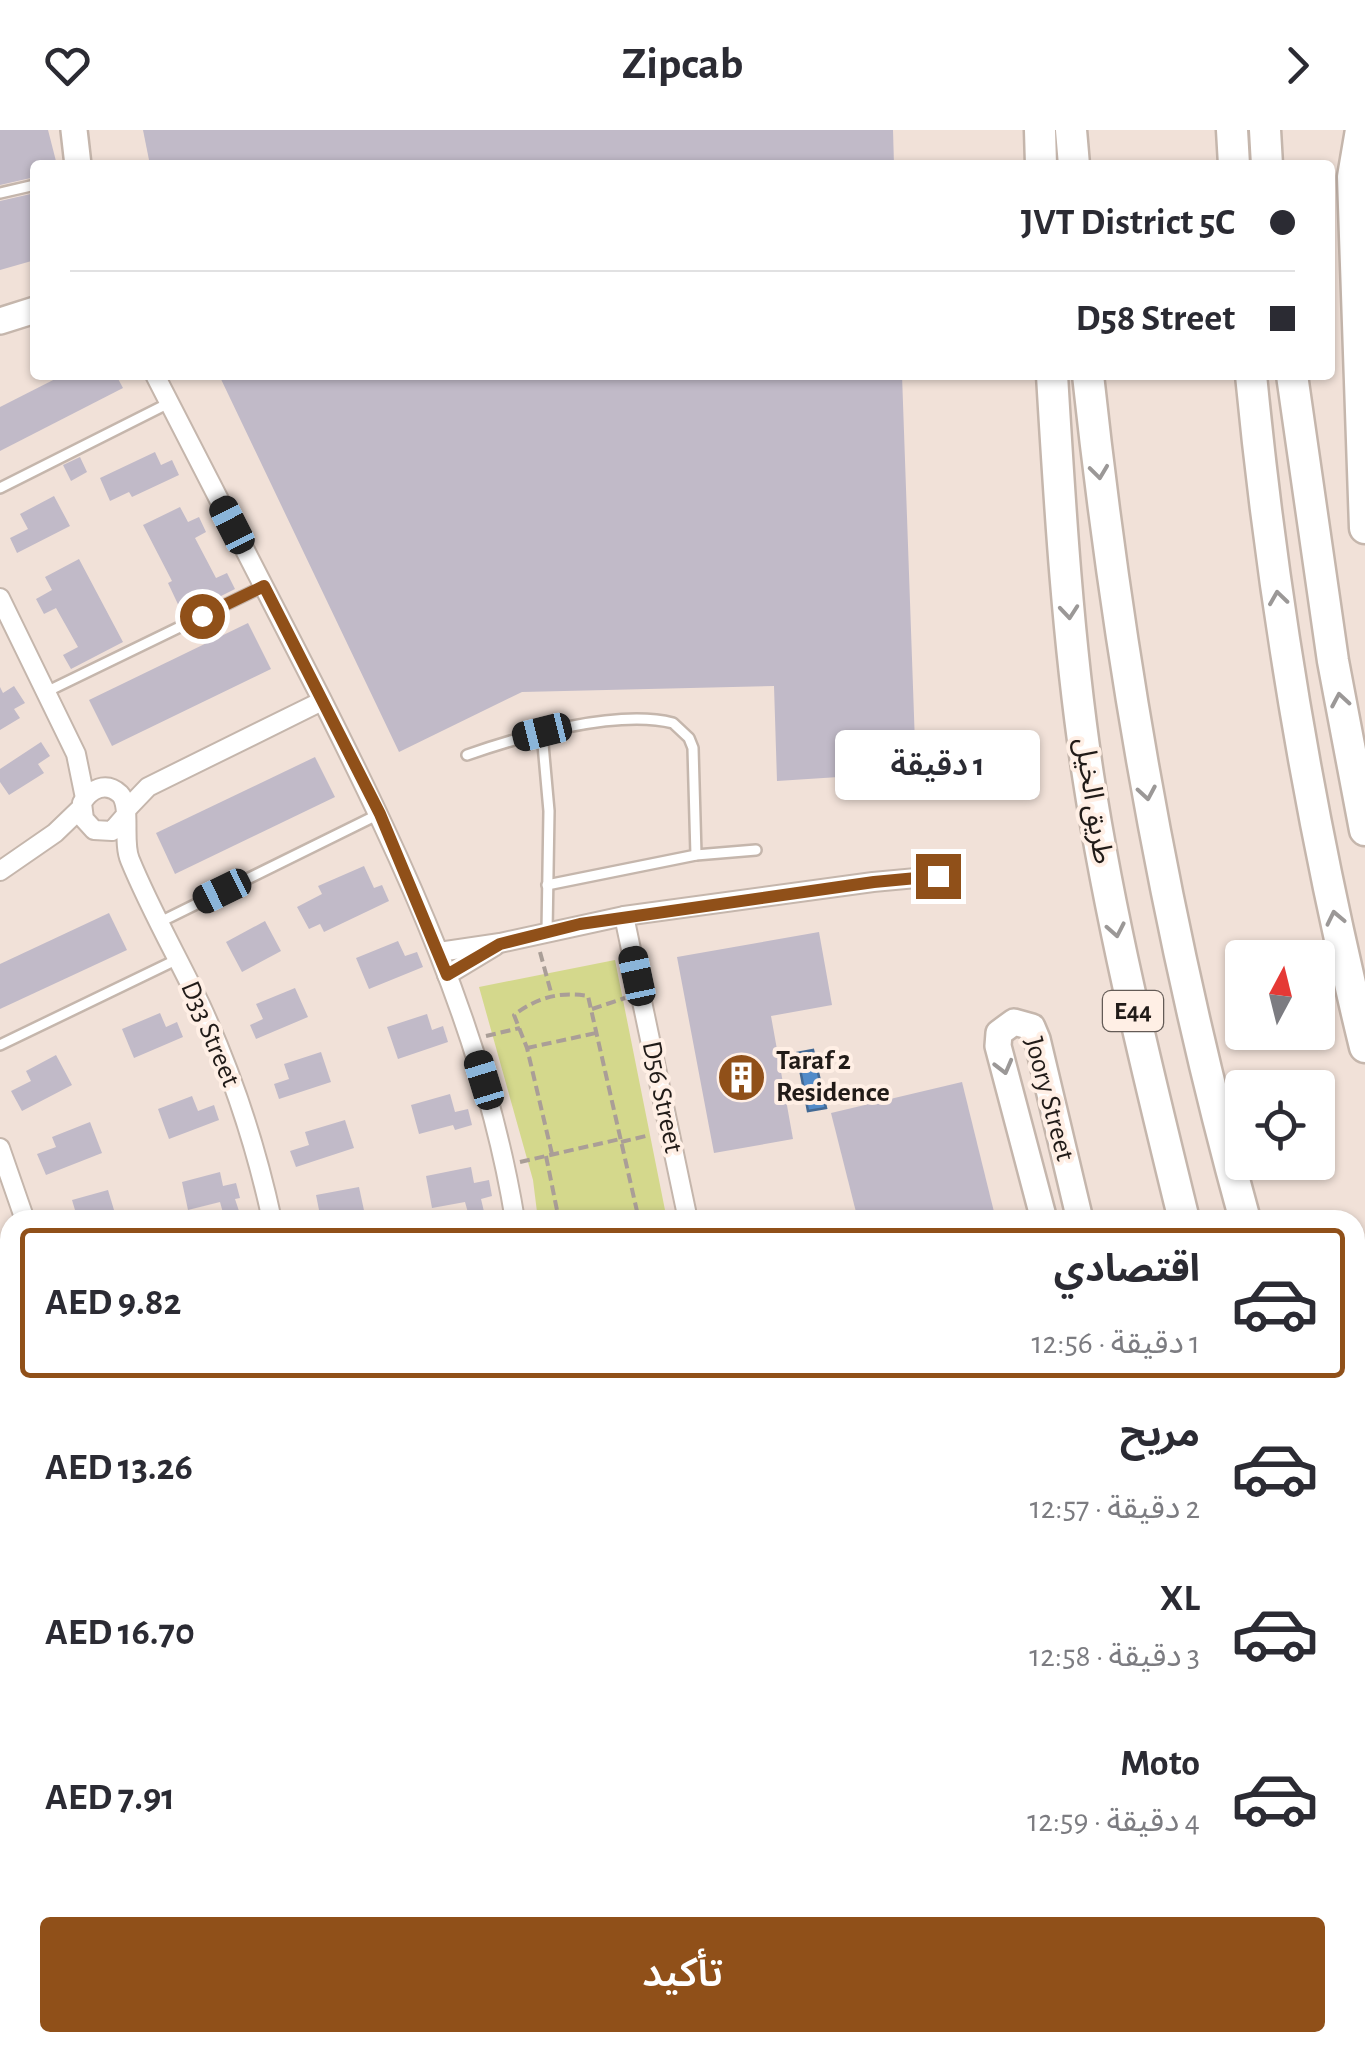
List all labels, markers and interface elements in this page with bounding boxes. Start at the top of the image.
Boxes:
icon: heart [40,38,95,93]
icon: forward [1270,38,1325,93]
text: Zipcab [622,42,743,87]
text: JVT District 5C [1021,204,1235,242]
text: D58 Street [1076,300,1235,338]
one-way arrow [1088,464,1109,480]
car [205,491,259,559]
one-way arrow [1268,590,1289,607]
route start [180,594,225,639]
one-way arrow [1057,604,1079,620]
one-way arrow [1330,692,1351,708]
car [509,710,575,754]
callout: 1 دقيقة [836,731,1040,801]
street label: طريق الخيل [1067,736,1117,866]
text: 1 دقيقة [891,749,985,781]
one-way arrow [1135,785,1156,802]
route end [916,854,961,899]
car [188,864,256,918]
one-way arrow [1326,910,1347,927]
one-way arrow [1104,921,1125,938]
north arrow [1225,940,1335,1050]
map controls [1225,940,1335,1180]
car [616,944,658,1008]
street label: D33 Street [175,977,245,1091]
road number: E44 [1103,991,1163,1031]
street label: Joory Street [1019,1034,1079,1164]
street label: D56 Street [637,1039,688,1155]
car [461,1047,507,1113]
place label: Taraf 2 Residence [776,1047,890,1107]
building icon: Taraf 2 Residence [715,1051,767,1103]
one-way arrow [992,1058,1013,1075]
button: locate [1225,1070,1335,1180]
text: اقتصادي [1054,1251,1200,1289]
icon: car [1230,1258,1320,1348]
text: AED 9.82 [45,1284,181,1322]
text: 1 دقيقة · 12:56 [1032,1327,1200,1359]
text: مريح [1120,1416,1200,1454]
icon: car [1230,1423,1320,1513]
text: AED 13.26 [45,1449,193,1487]
text: 2 دقيقة · 12:57 [1030,1492,1200,1524]
text: XL [1160,1580,1200,1618]
icon: car [1230,1588,1320,1678]
text: AED 16.70 [45,1614,195,1652]
text: 3 دقيقة · 12:58 [1029,1640,1200,1672]
text: Moto [1120,1745,1200,1783]
icon: car [1230,1753,1320,1843]
text: AED 7.91 [45,1779,175,1817]
text: 4 دقيقة · 12:59 [1027,1805,1200,1837]
button: تأكيد [40,1917,1325,2032]

